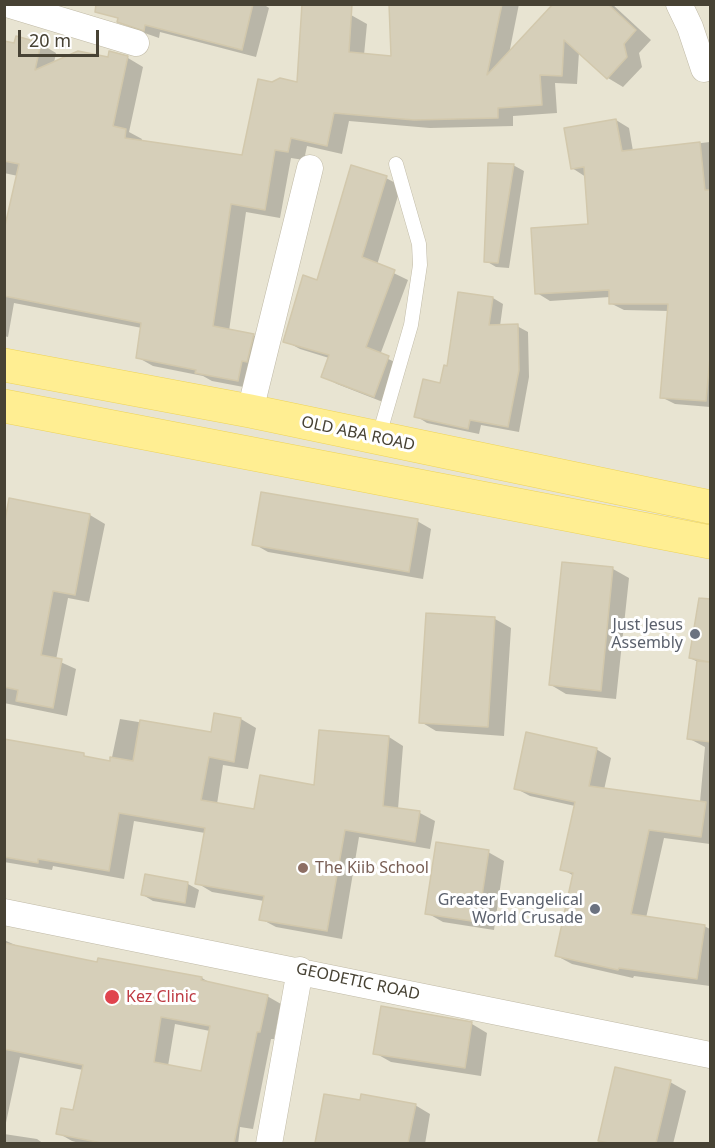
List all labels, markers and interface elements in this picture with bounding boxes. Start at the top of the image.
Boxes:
scale bar [21,18,102,56]
text: 20 m [29,28,71,52]
street label: OLD ABA ROAD [299,413,417,455]
place label: Just Jesus Assembly [611,615,683,653]
marker: Just Jesus Assembly [688,627,702,641]
place label: The Kiib School [315,858,429,878]
marker: The Kiib School [296,861,310,875]
place label: Greater Evangelical World Crusade [438,890,583,928]
marker: Greater Evangelical World Crusade [588,902,602,916]
street label: GEODETIC ROAD [294,959,422,1005]
place label: Kez Clinic [126,987,197,1007]
marker: Kez Clinic [103,988,121,1006]

